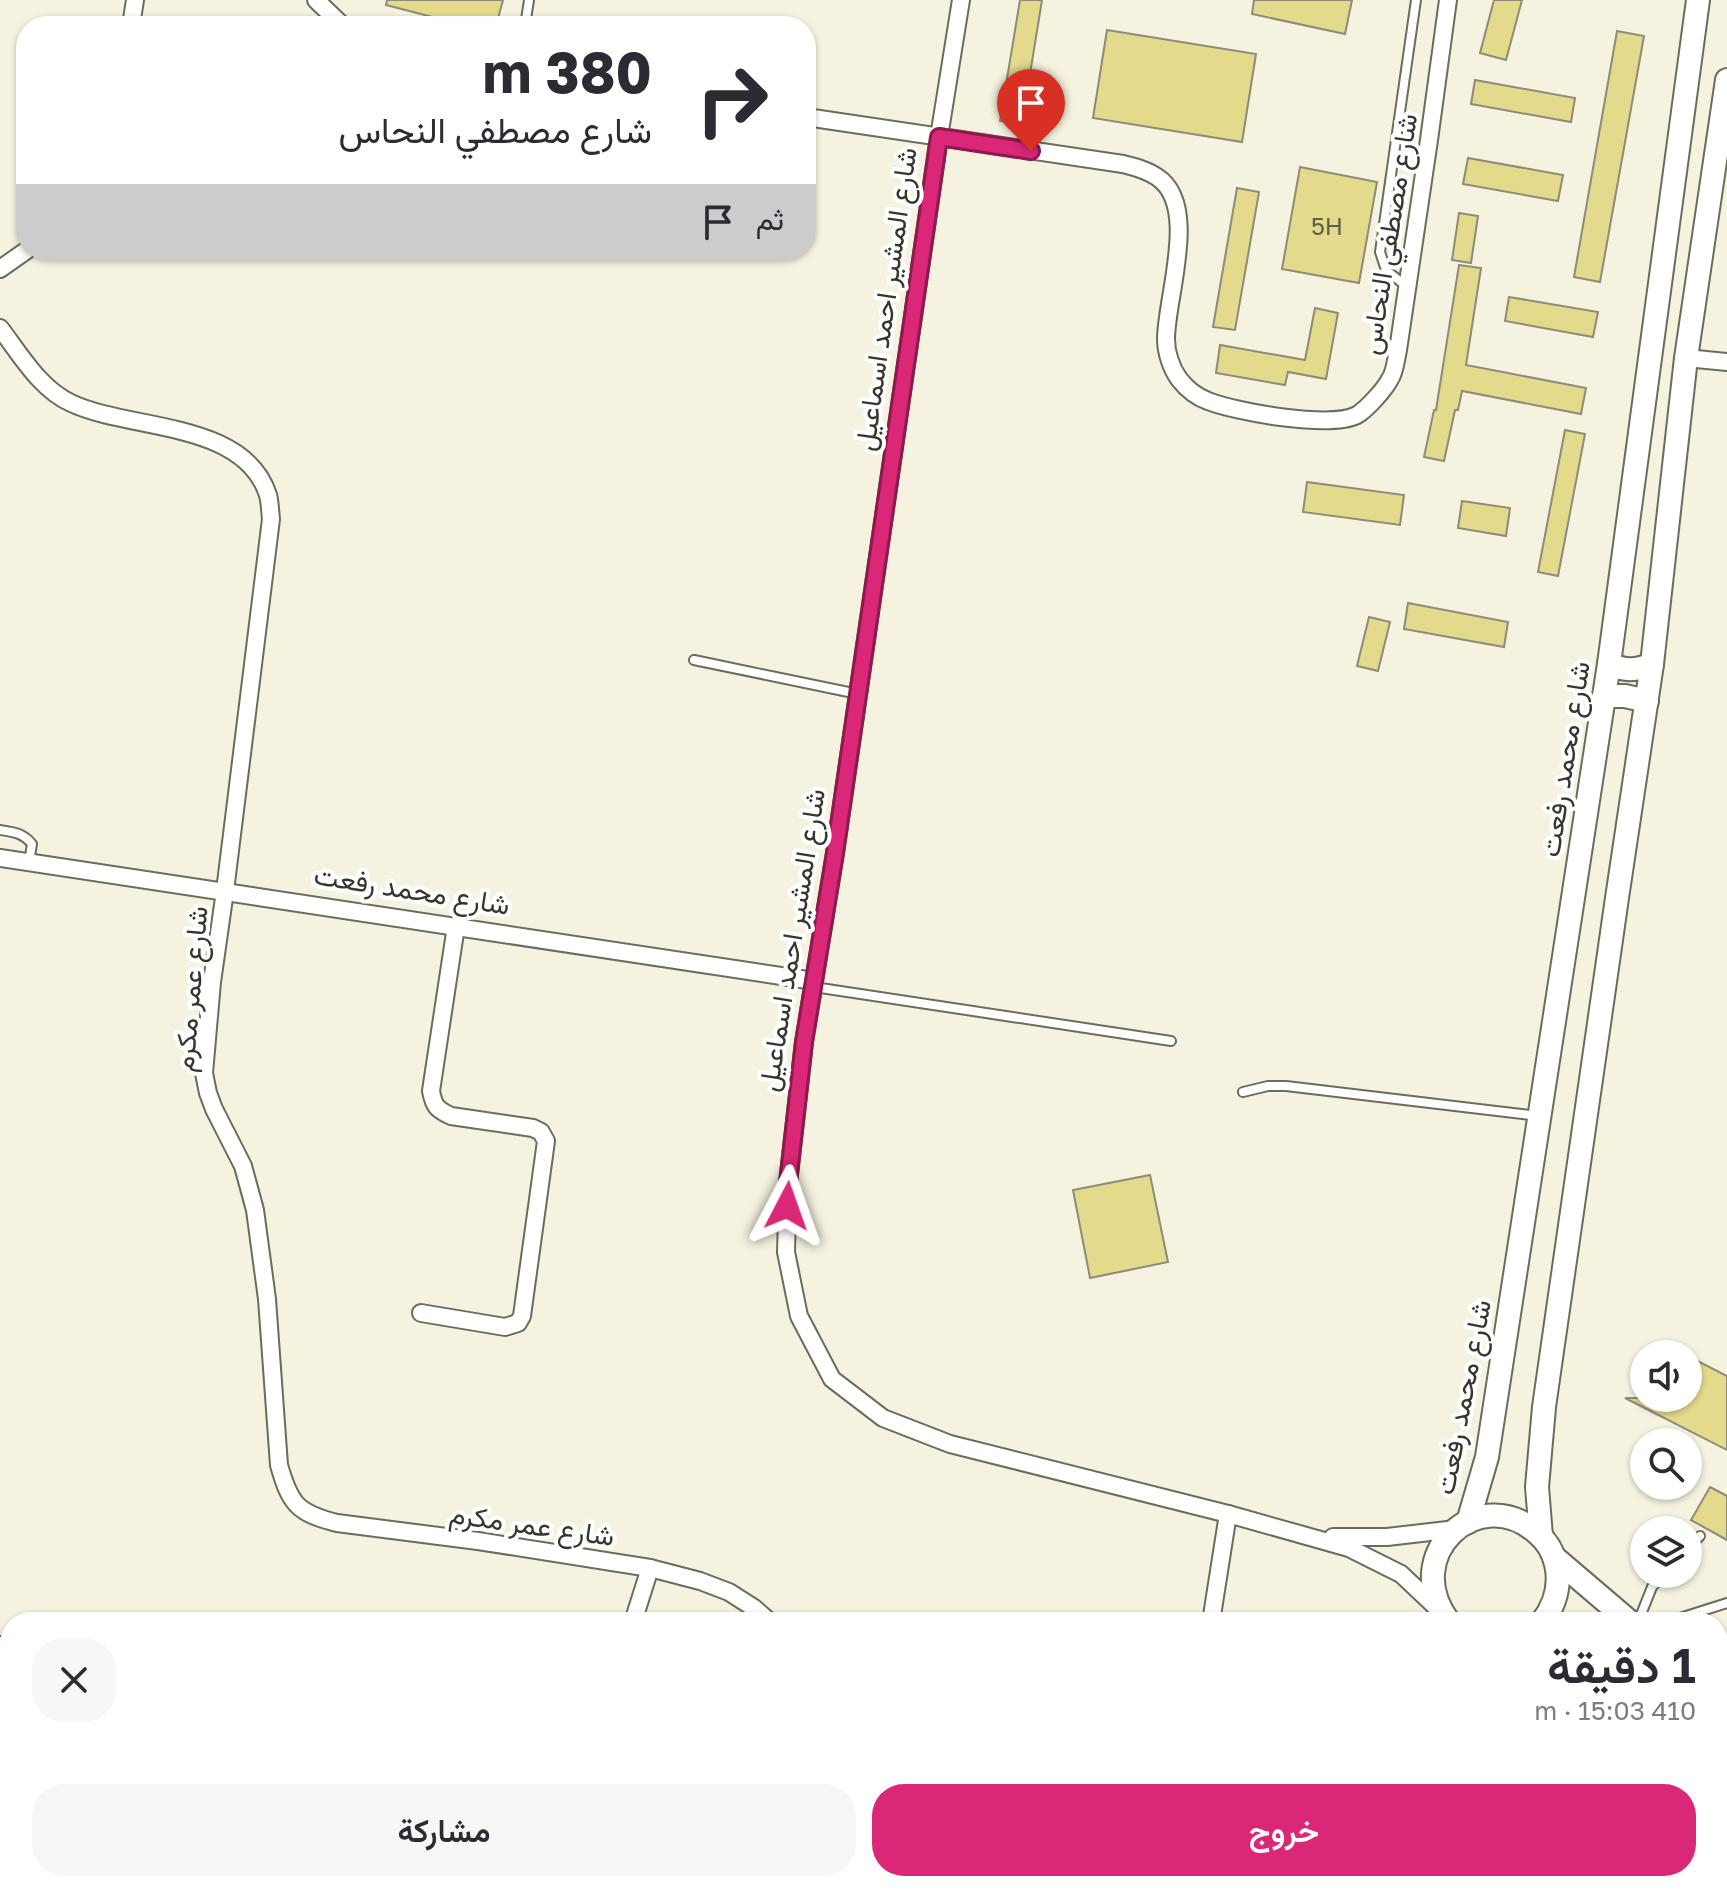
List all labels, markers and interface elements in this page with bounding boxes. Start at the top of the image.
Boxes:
text: 380 m [483,38,652,105]
icon: right [680,48,784,152]
pin [997,69,1065,151]
icon: arrive [1009,81,1053,125]
text: شارع مصطفي النحاس [339,108,652,151]
street label: شارع مصطفي النحاس [1353,111,1430,358]
street label: شارع المشير احمد اسماعيل [847,145,926,453]
icon: arrive [696,200,740,244]
text: ثم [756,201,784,237]
house number: 5H [1311,211,1343,240]
street label: شارع محمد رفعت [1532,659,1599,860]
street label: شارع المشير احمد اسماعيل [751,786,834,1094]
street label: شارع محمد رفعت [311,857,512,924]
street label: شارع عمر مكرم [166,905,217,1074]
position arrow [745,1164,829,1248]
street label: شارع محمد رفعت [1427,1297,1500,1498]
map controls [1630,1340,1702,1588]
button: sound [1630,1340,1702,1412]
button: search [1630,1428,1702,1500]
street label: شارع عمر مكرم [447,1496,617,1555]
button: layers [1630,1516,1702,1588]
text: 1 دقيقة [1547,1636,1696,1694]
button: close [32,1638,116,1722]
text: 410 m · 15:03 [1534,1695,1696,1726]
button: مشاركة [32,1784,856,1876]
button: خروج [872,1784,1696,1876]

